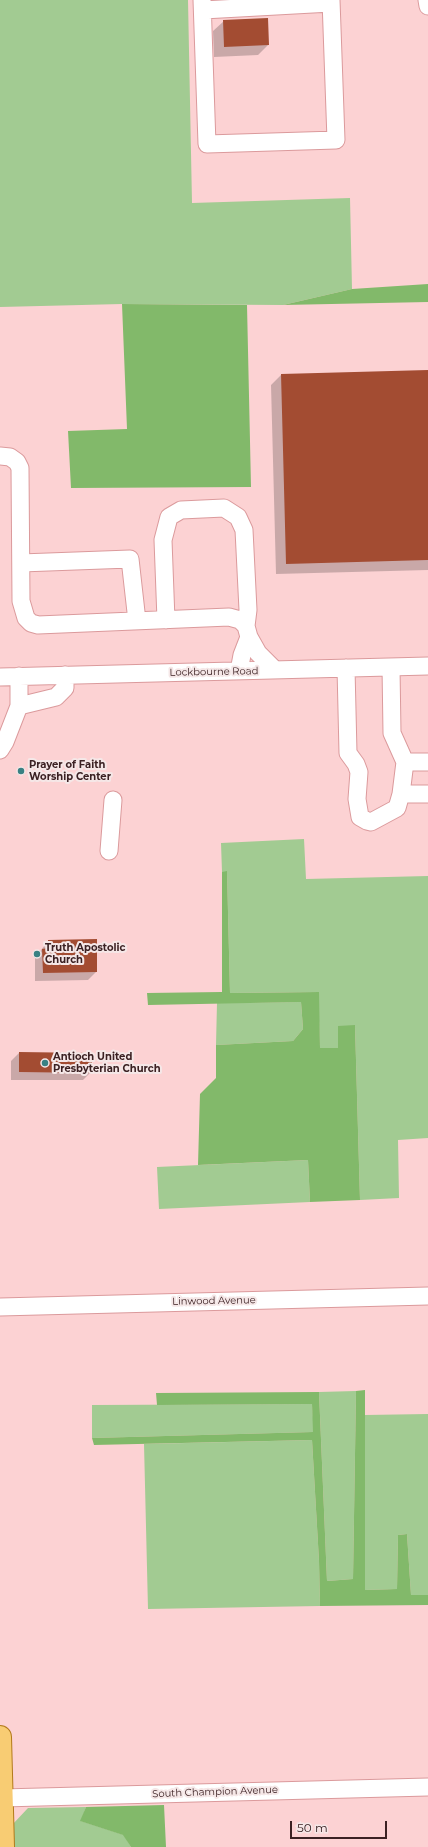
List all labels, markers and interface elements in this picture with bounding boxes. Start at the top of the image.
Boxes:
street label: Lockbourne Road [169,665,259,679]
place label: Prayer of Faith Worship Center [29,759,111,782]
marker: Prayer of Faith Worship Center [16,766,26,776]
place label: Truth Apostolic Church [45,942,125,966]
marker: Truth Apostolic Church [32,949,42,959]
place label: Antioch United Presbyterian Church [53,1051,161,1074]
marker: Antioch United Presbyterian Church [40,1058,50,1068]
street label: Linwood Avenue [172,1294,256,1308]
street label: South Champion Avenue [152,1784,278,1800]
scale bar [292,1813,389,1839]
text: 50 m [297,1820,328,1835]

